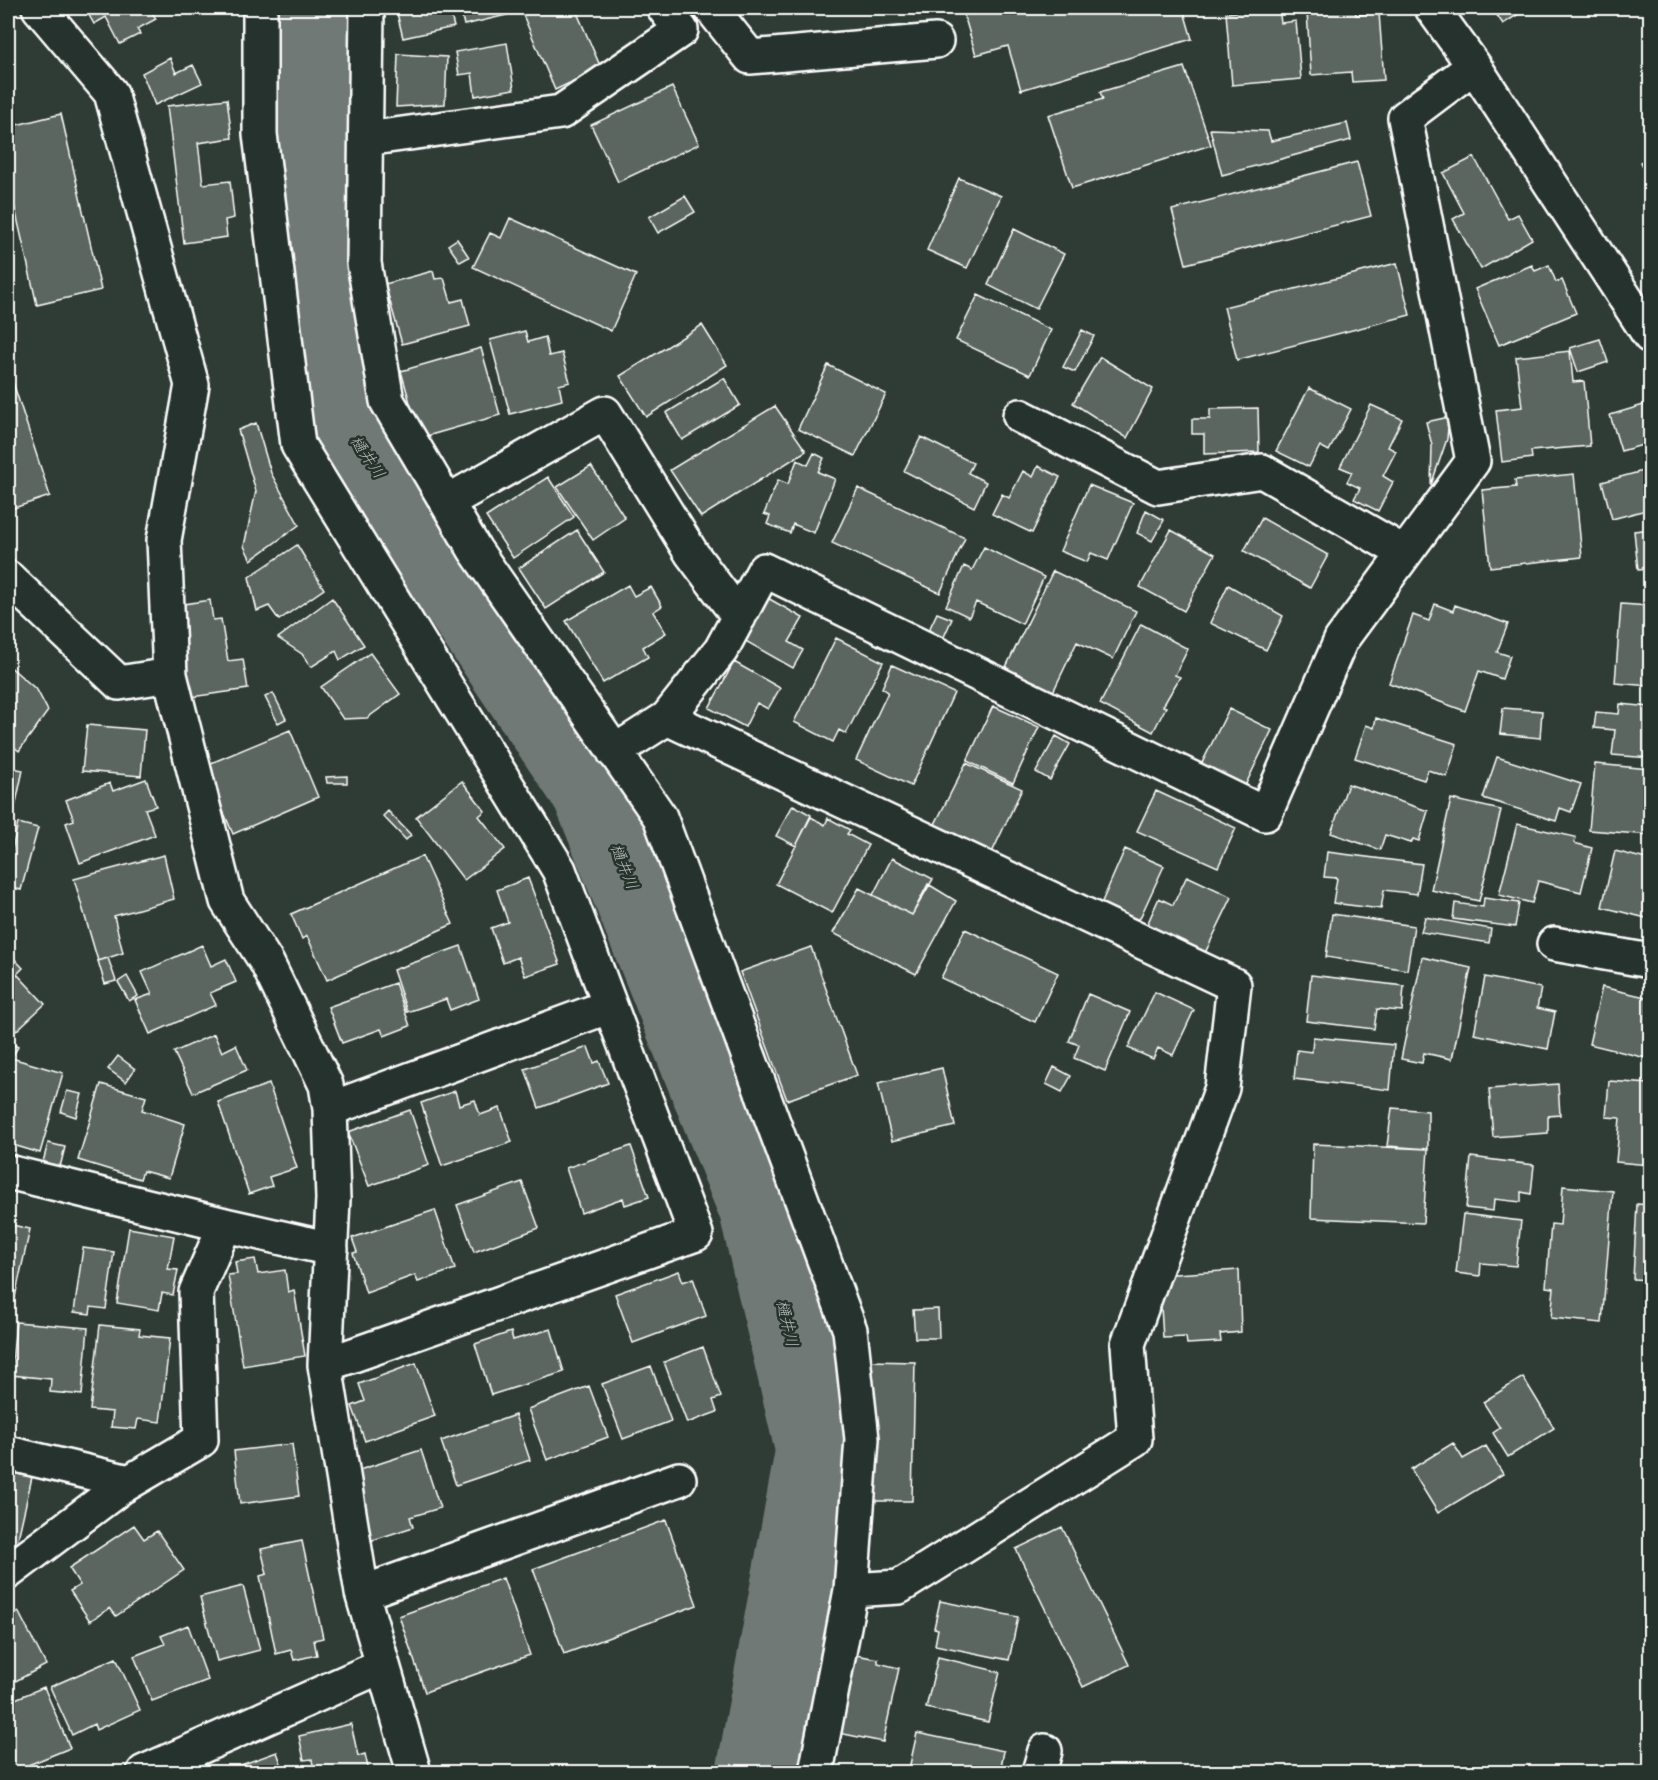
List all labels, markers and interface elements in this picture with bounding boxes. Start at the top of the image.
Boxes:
water label: 樋井川 [346,429,392,483]
water label: 樋井川 [606,839,646,893]
water label: 樋井川 [772,1297,806,1349]

